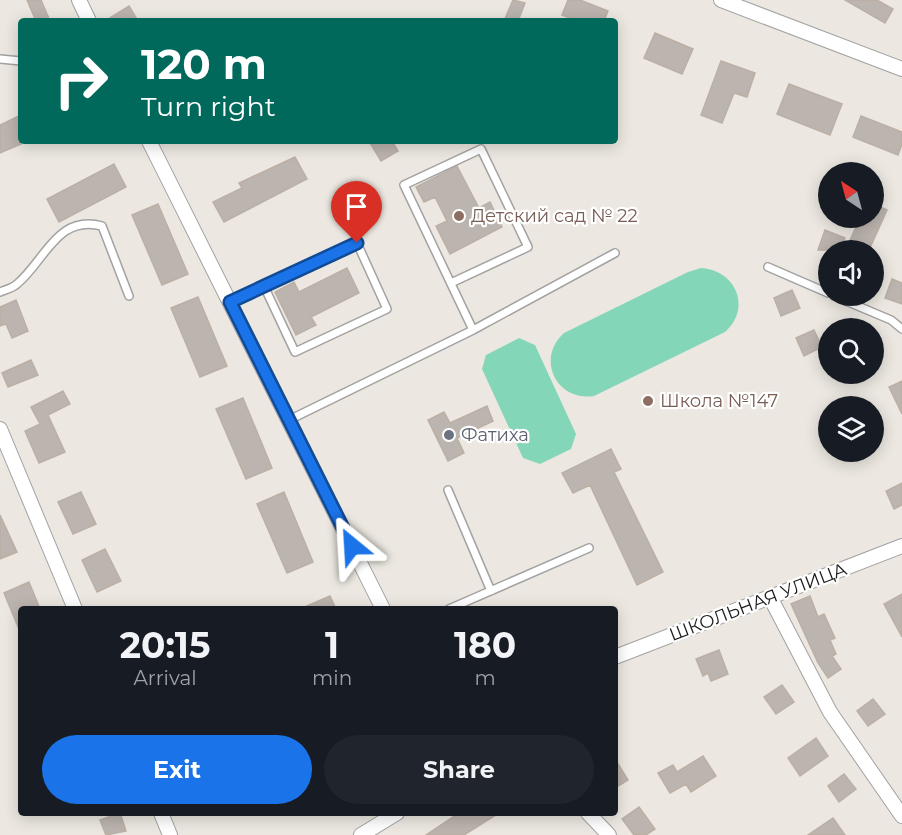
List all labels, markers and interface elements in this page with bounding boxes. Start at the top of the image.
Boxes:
text: 120 m [141,38,267,90]
icon: right [42,42,120,120]
text: Turn right [141,90,276,123]
north arrow [818,162,884,228]
map controls [818,162,884,462]
pin [331,181,382,243]
icon: arrive [340,190,373,223]
place label: Детский сад № 22 [471,205,638,227]
marker: Детский сад № 22 [452,209,466,223]
button: sound [818,240,884,306]
button: search [818,318,884,384]
place label: Школа №147 [660,390,778,412]
marker: Школа №147 [641,394,655,408]
button: layers [818,396,884,462]
place label: Фатиха [461,424,529,446]
marker: Фатиха [442,428,456,442]
position arrow [320,514,384,578]
street label: ШКОЛЬНАЯ УЛИЦА [666,558,850,646]
text: 20:15 [120,623,210,667]
text: 1 [325,623,339,667]
text: 180 [454,623,516,667]
text: Arrival [134,666,197,690]
text: min [312,666,352,690]
text: m [474,666,496,690]
button: Exit [42,735,312,804]
button: Share [324,735,594,804]

